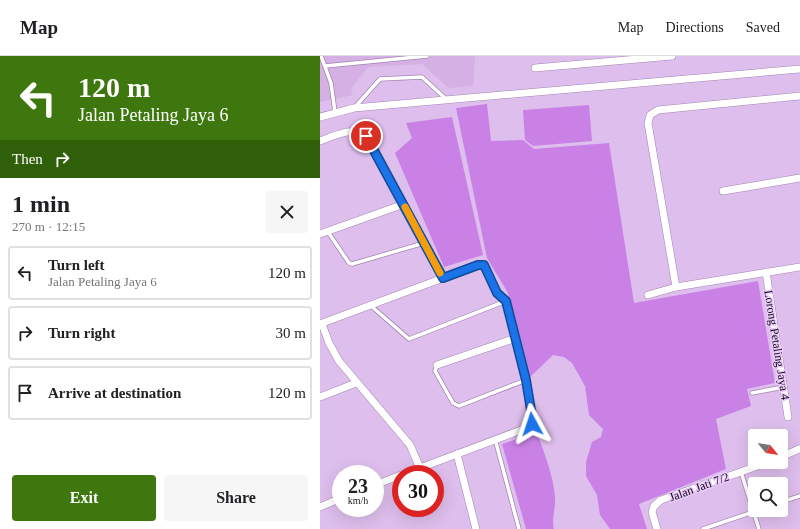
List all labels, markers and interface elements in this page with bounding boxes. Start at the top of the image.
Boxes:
text: Map [20,17,58,38]
text: Map [618,20,643,35]
text: Directions [665,20,724,35]
text: Saved [746,20,780,35]
icon: left [12,72,64,124]
text: 120 m [78,72,150,103]
text: Jalan Petaling Jaya 6 [78,105,228,125]
pin [349,119,383,153]
icon: arrive [355,125,377,147]
icon: right [51,148,73,170]
text: Then [12,151,43,167]
text: 1 min [12,191,70,217]
button: close [266,191,308,233]
text: 270 m · 12:15 [12,219,85,234]
text: Turn left [48,257,105,273]
icon: left [14,262,36,284]
text: 120 m [268,265,306,281]
text: Jalan Petaling Jaya 6 [48,274,157,289]
street label: Lorong Petaling Jaya 4 [761,289,793,401]
icon: right [14,322,36,344]
text: Turn right [48,325,115,341]
text: 30 m [276,325,306,341]
icon: arrive [14,382,36,404]
text: Arrive at destination [48,385,181,401]
text: 120 m [268,385,306,401]
position arrow [511,403,553,445]
north arrow [748,429,788,469]
map controls [748,429,788,517]
speed limit sign: 30 [392,465,444,517]
street label: Jalan Jati 7/2 [667,470,731,504]
button: Exit [12,475,156,521]
button: Share [164,475,308,521]
text: 23 [348,475,368,497]
button: search [748,477,788,517]
text: km/h [348,495,368,506]

